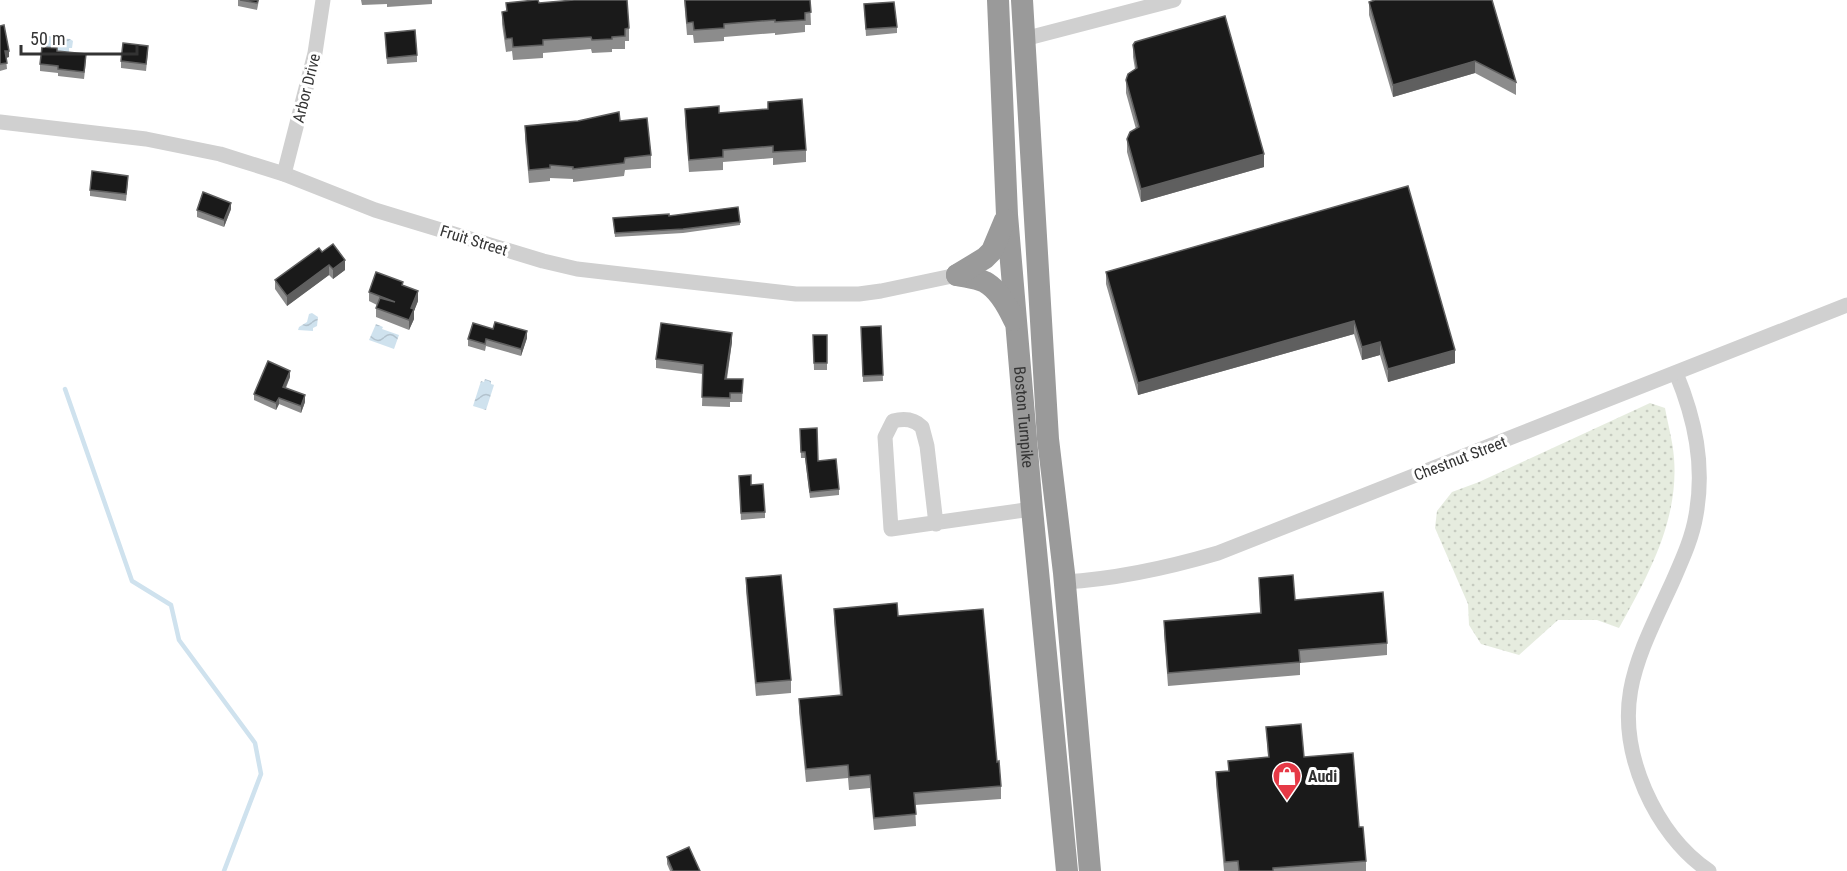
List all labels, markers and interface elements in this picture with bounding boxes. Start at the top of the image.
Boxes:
scale bar [21,18,136,56]
text: 50 m [30,28,65,49]
street label: Arbor Drive [289,52,324,125]
street label: Fruit Street [438,221,510,260]
street label: Boston Turnpike [1010,366,1037,469]
street label: Chestnut Street [1411,432,1509,485]
shop icon: Audi [1271,760,1303,802]
place label: Audi [1308,767,1337,786]

